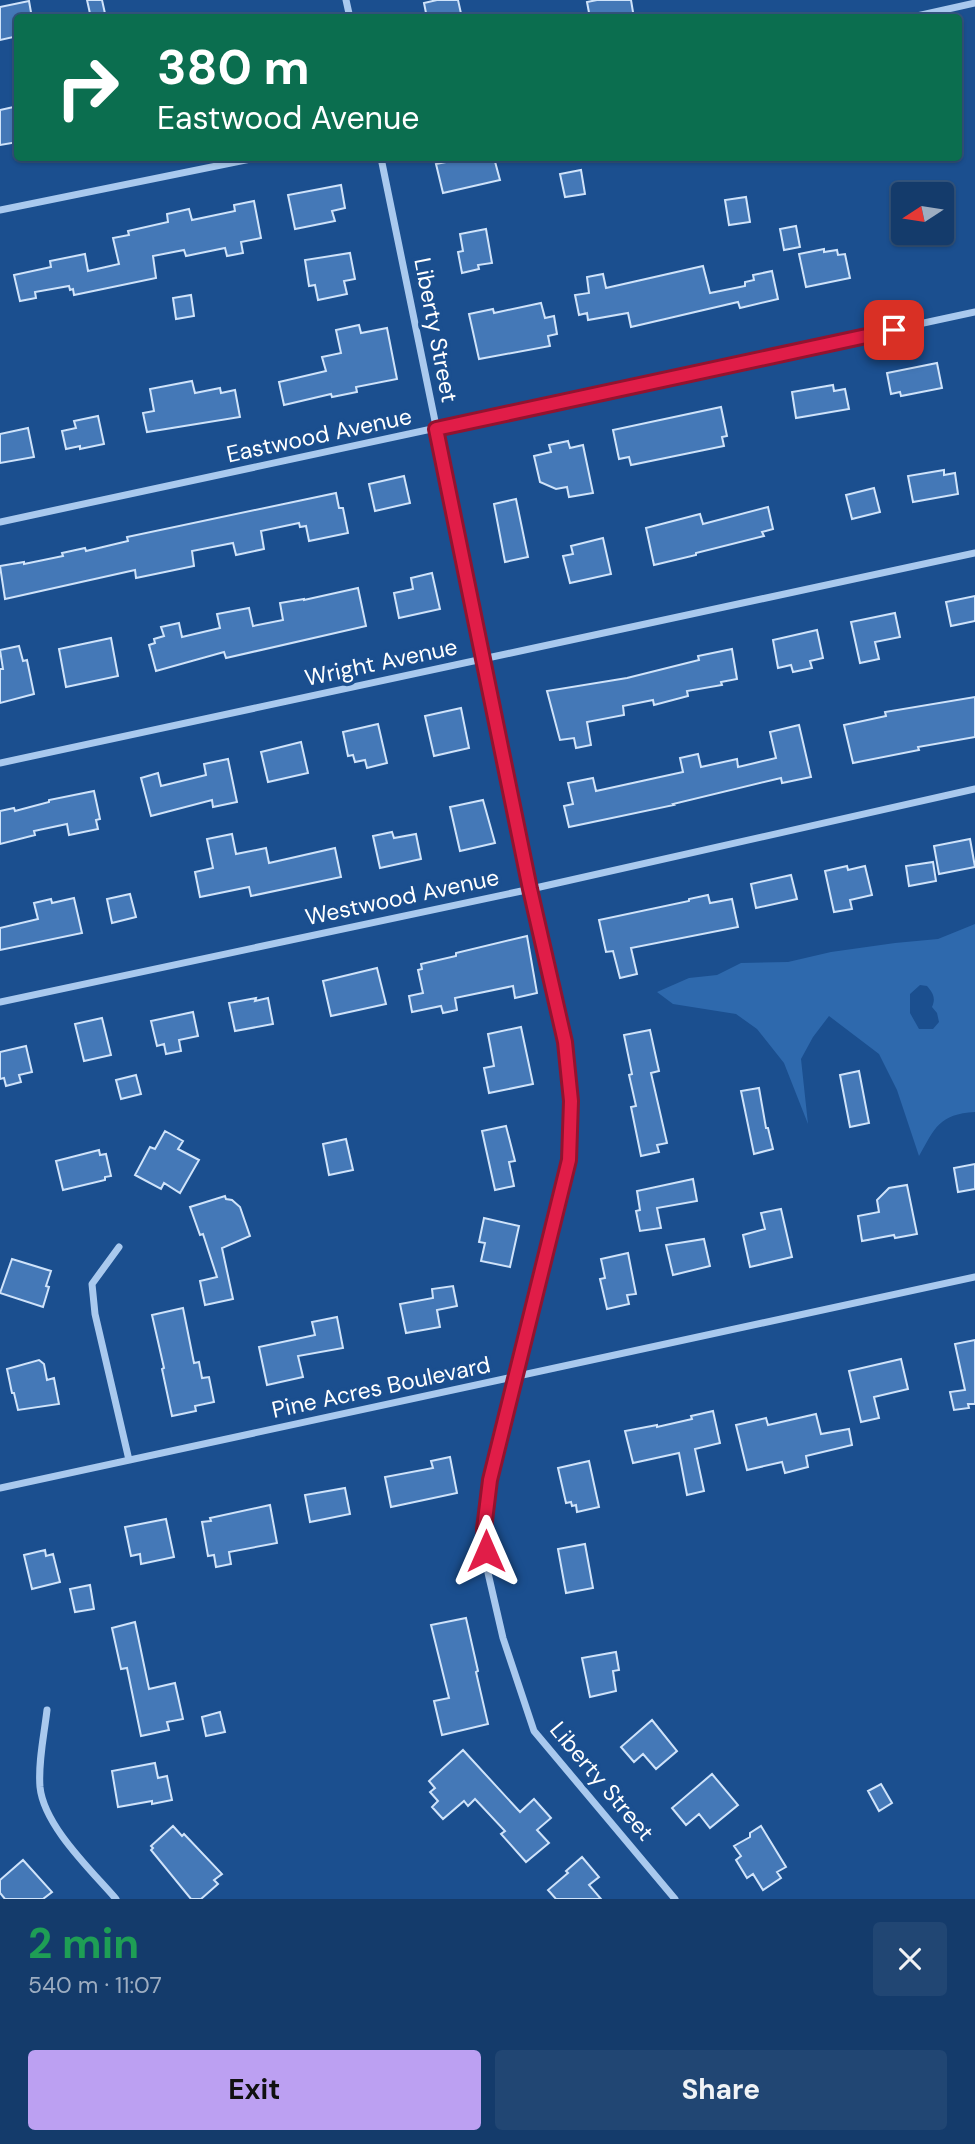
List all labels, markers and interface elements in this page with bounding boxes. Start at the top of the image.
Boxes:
text: 380 m [157,35,310,99]
icon: right [42,42,133,133]
text: Eastwood Avenue [157,97,419,139]
north arrow [891,182,954,245]
map controls [891,182,954,245]
street label: Liberty Street [407,255,465,405]
pin [864,300,924,360]
icon: arrive [875,311,913,349]
street label: Eastwood Avenue [224,401,414,469]
street label: Wright Avenue [302,631,460,693]
street label: Westwood Avenue [302,862,502,932]
street label: Pine Acres Boulevard [269,1349,493,1425]
position arrow [449,1514,523,1588]
street label: Liberty Street [543,1715,661,1847]
text: 2 min [28,1916,139,1971]
button: close [873,1922,947,1996]
text: 540 m · 11:07 [28,1970,162,2000]
button: Exit [28,2050,481,2130]
button: Share [495,2050,947,2130]

